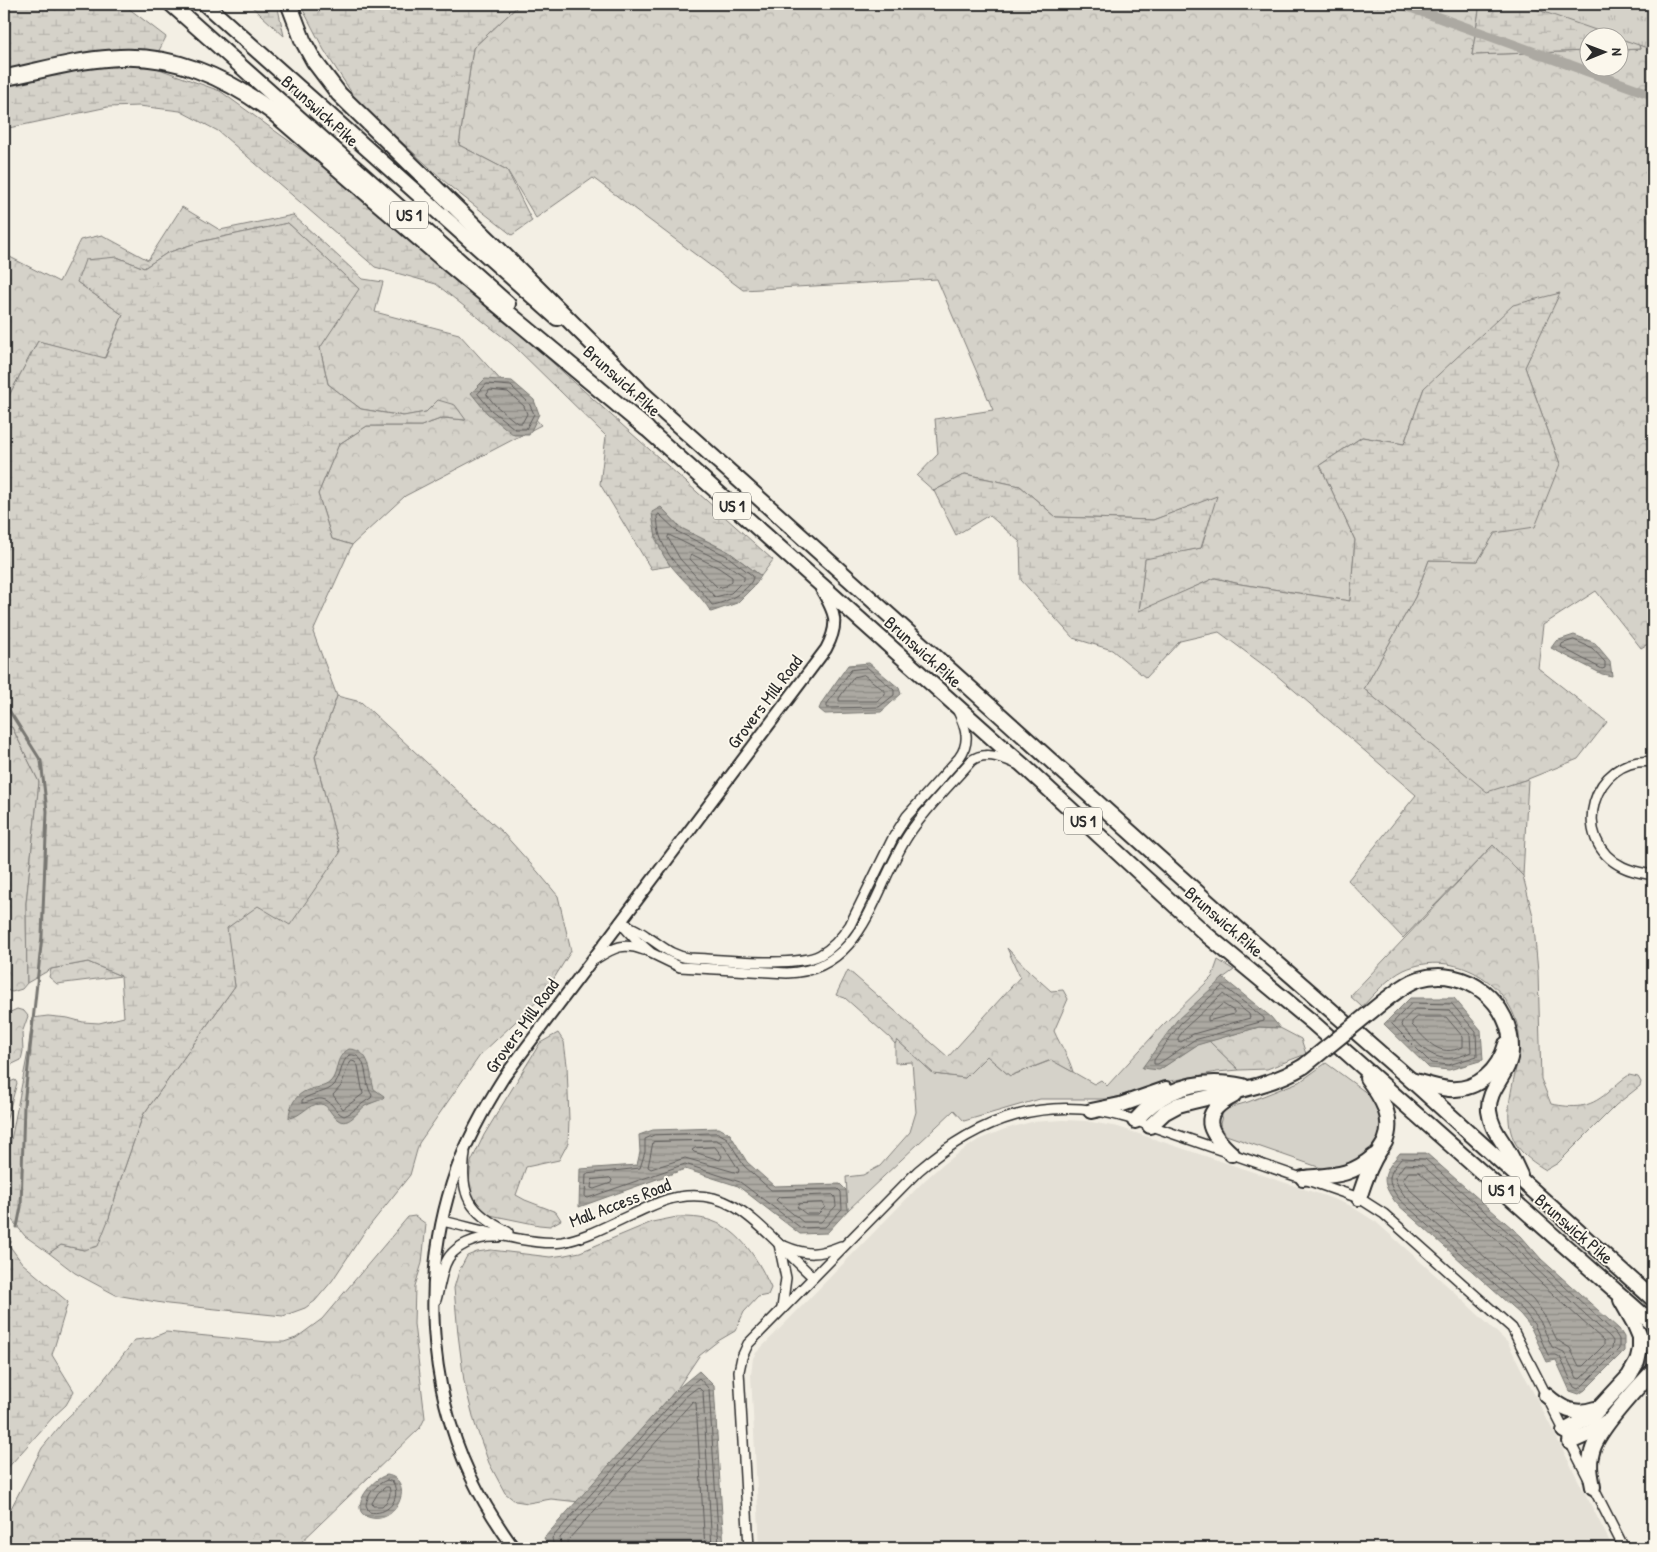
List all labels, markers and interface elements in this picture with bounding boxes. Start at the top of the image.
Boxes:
north arrow [1580,28,1630,78]
text: N [1608,48,1627,56]
street label: Brunswick Pike [276,69,365,152]
road number: US 1 [390,202,428,228]
street label: Brunswick Pike [578,339,667,422]
road number: US 1 [713,492,751,520]
street label: Brunswick Pike [879,610,968,693]
street label: Grovers Mill Road [721,650,808,754]
road number: US 1 [1064,808,1102,834]
street label: Brunswick Pike [1180,880,1269,963]
street label: Grovers Mill Road [479,973,564,1078]
street label: Mall Access Road [565,1172,674,1233]
road number: US 1 [1482,1176,1520,1204]
street label: Brunswick Pike [1530,1187,1619,1270]

